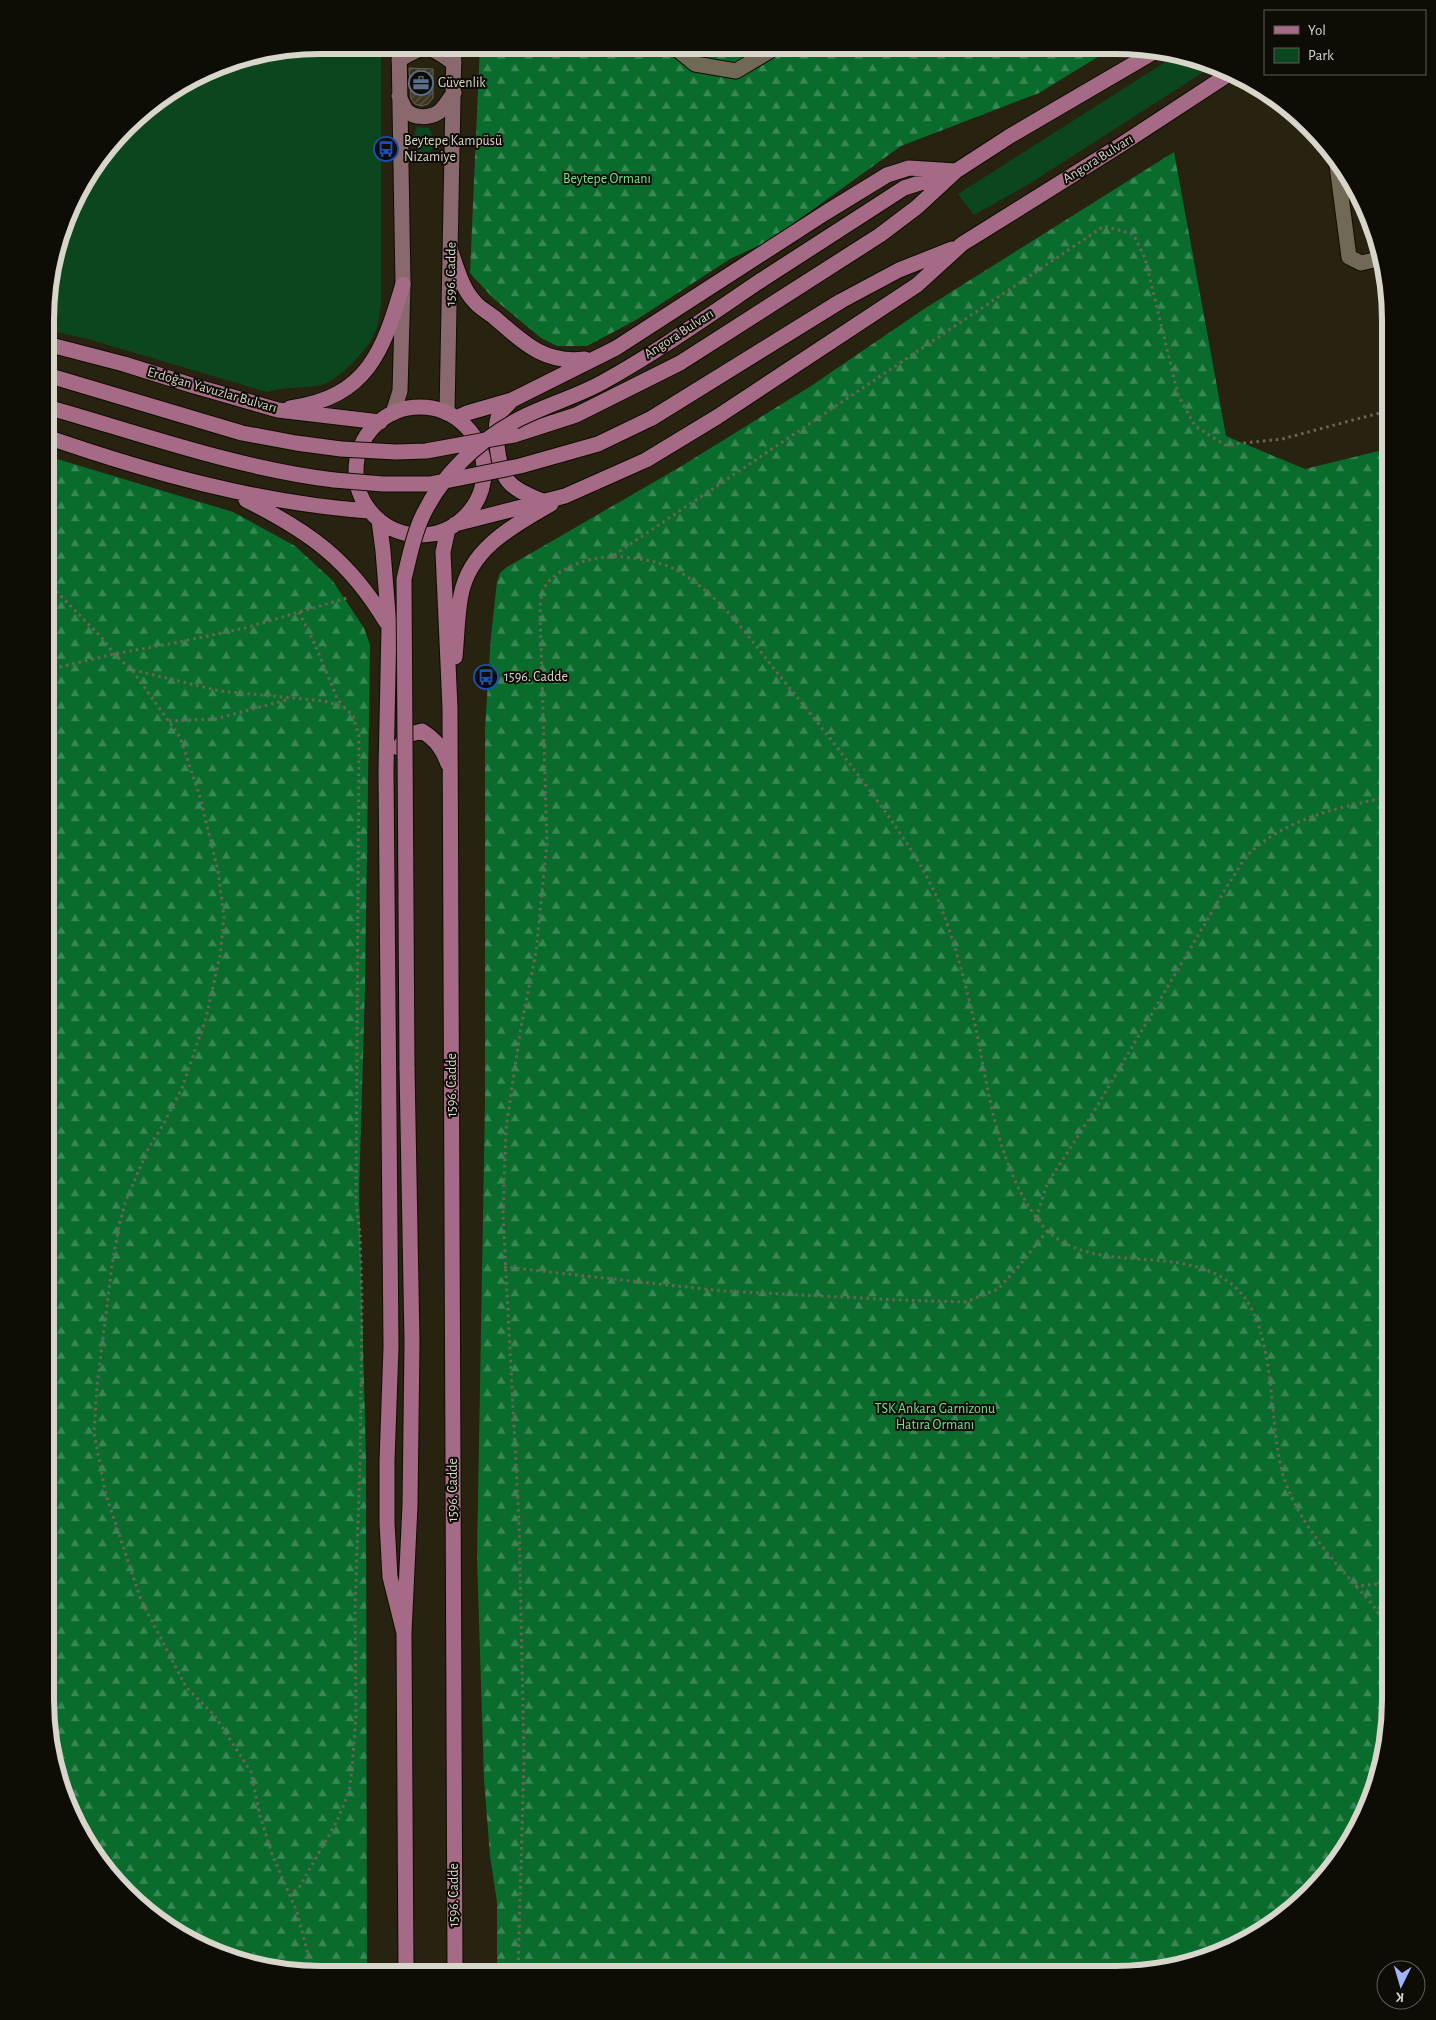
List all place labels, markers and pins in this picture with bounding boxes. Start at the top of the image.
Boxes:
office icon: Güvenlik [408,70,434,96]
place label: Güvenlik [438,76,486,90]
place label: Beytepe Kampüsü Nizamiye [404,134,502,164]
bus stop icon: Beytepe Kampüsü Nizamiye [373,136,399,162]
bus stop icon: 1596. Cadde [473,664,499,690]
place label: 1596. Cadde [504,670,568,684]

